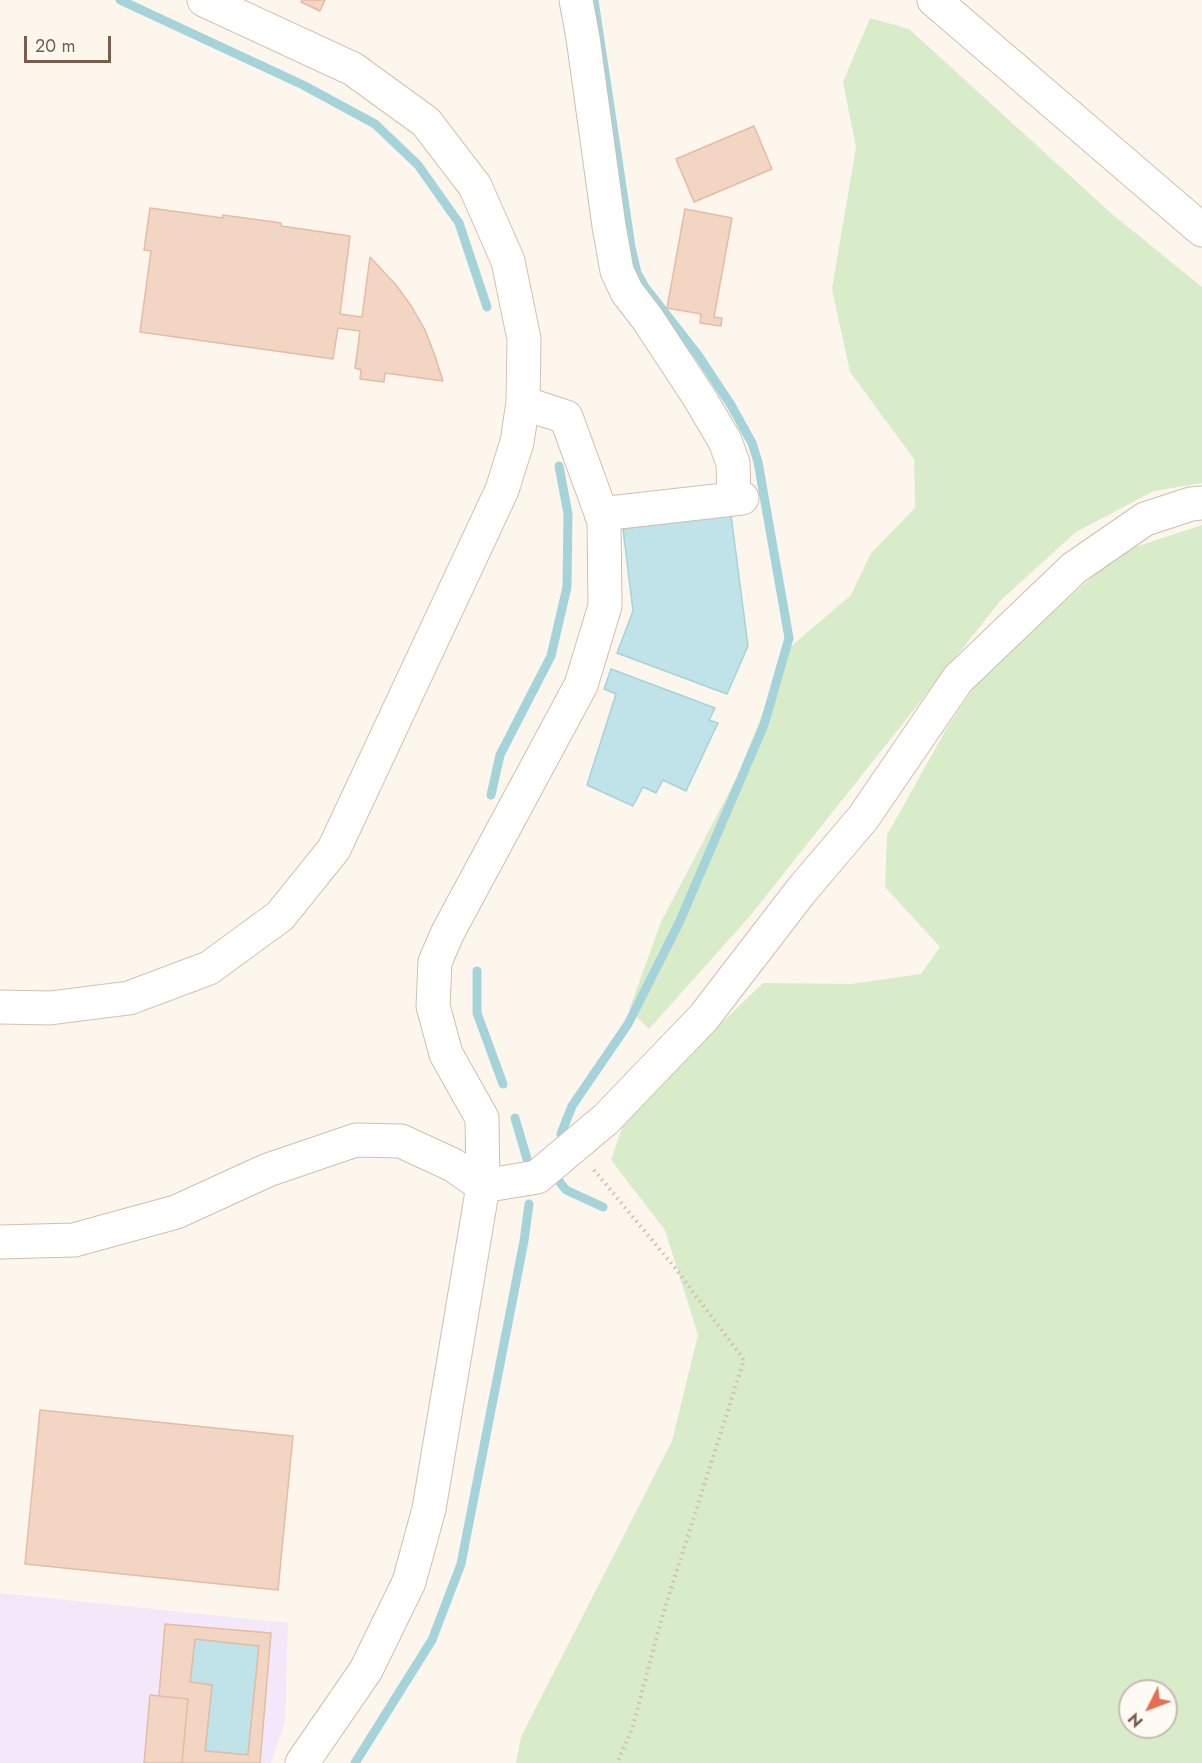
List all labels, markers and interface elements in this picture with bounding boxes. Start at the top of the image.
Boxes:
scale bar [27,24,114,62]
text: 20 m [35,33,75,59]
north arrow [1118,1679,1178,1739]
text: N [1123,1708,1149,1732]

